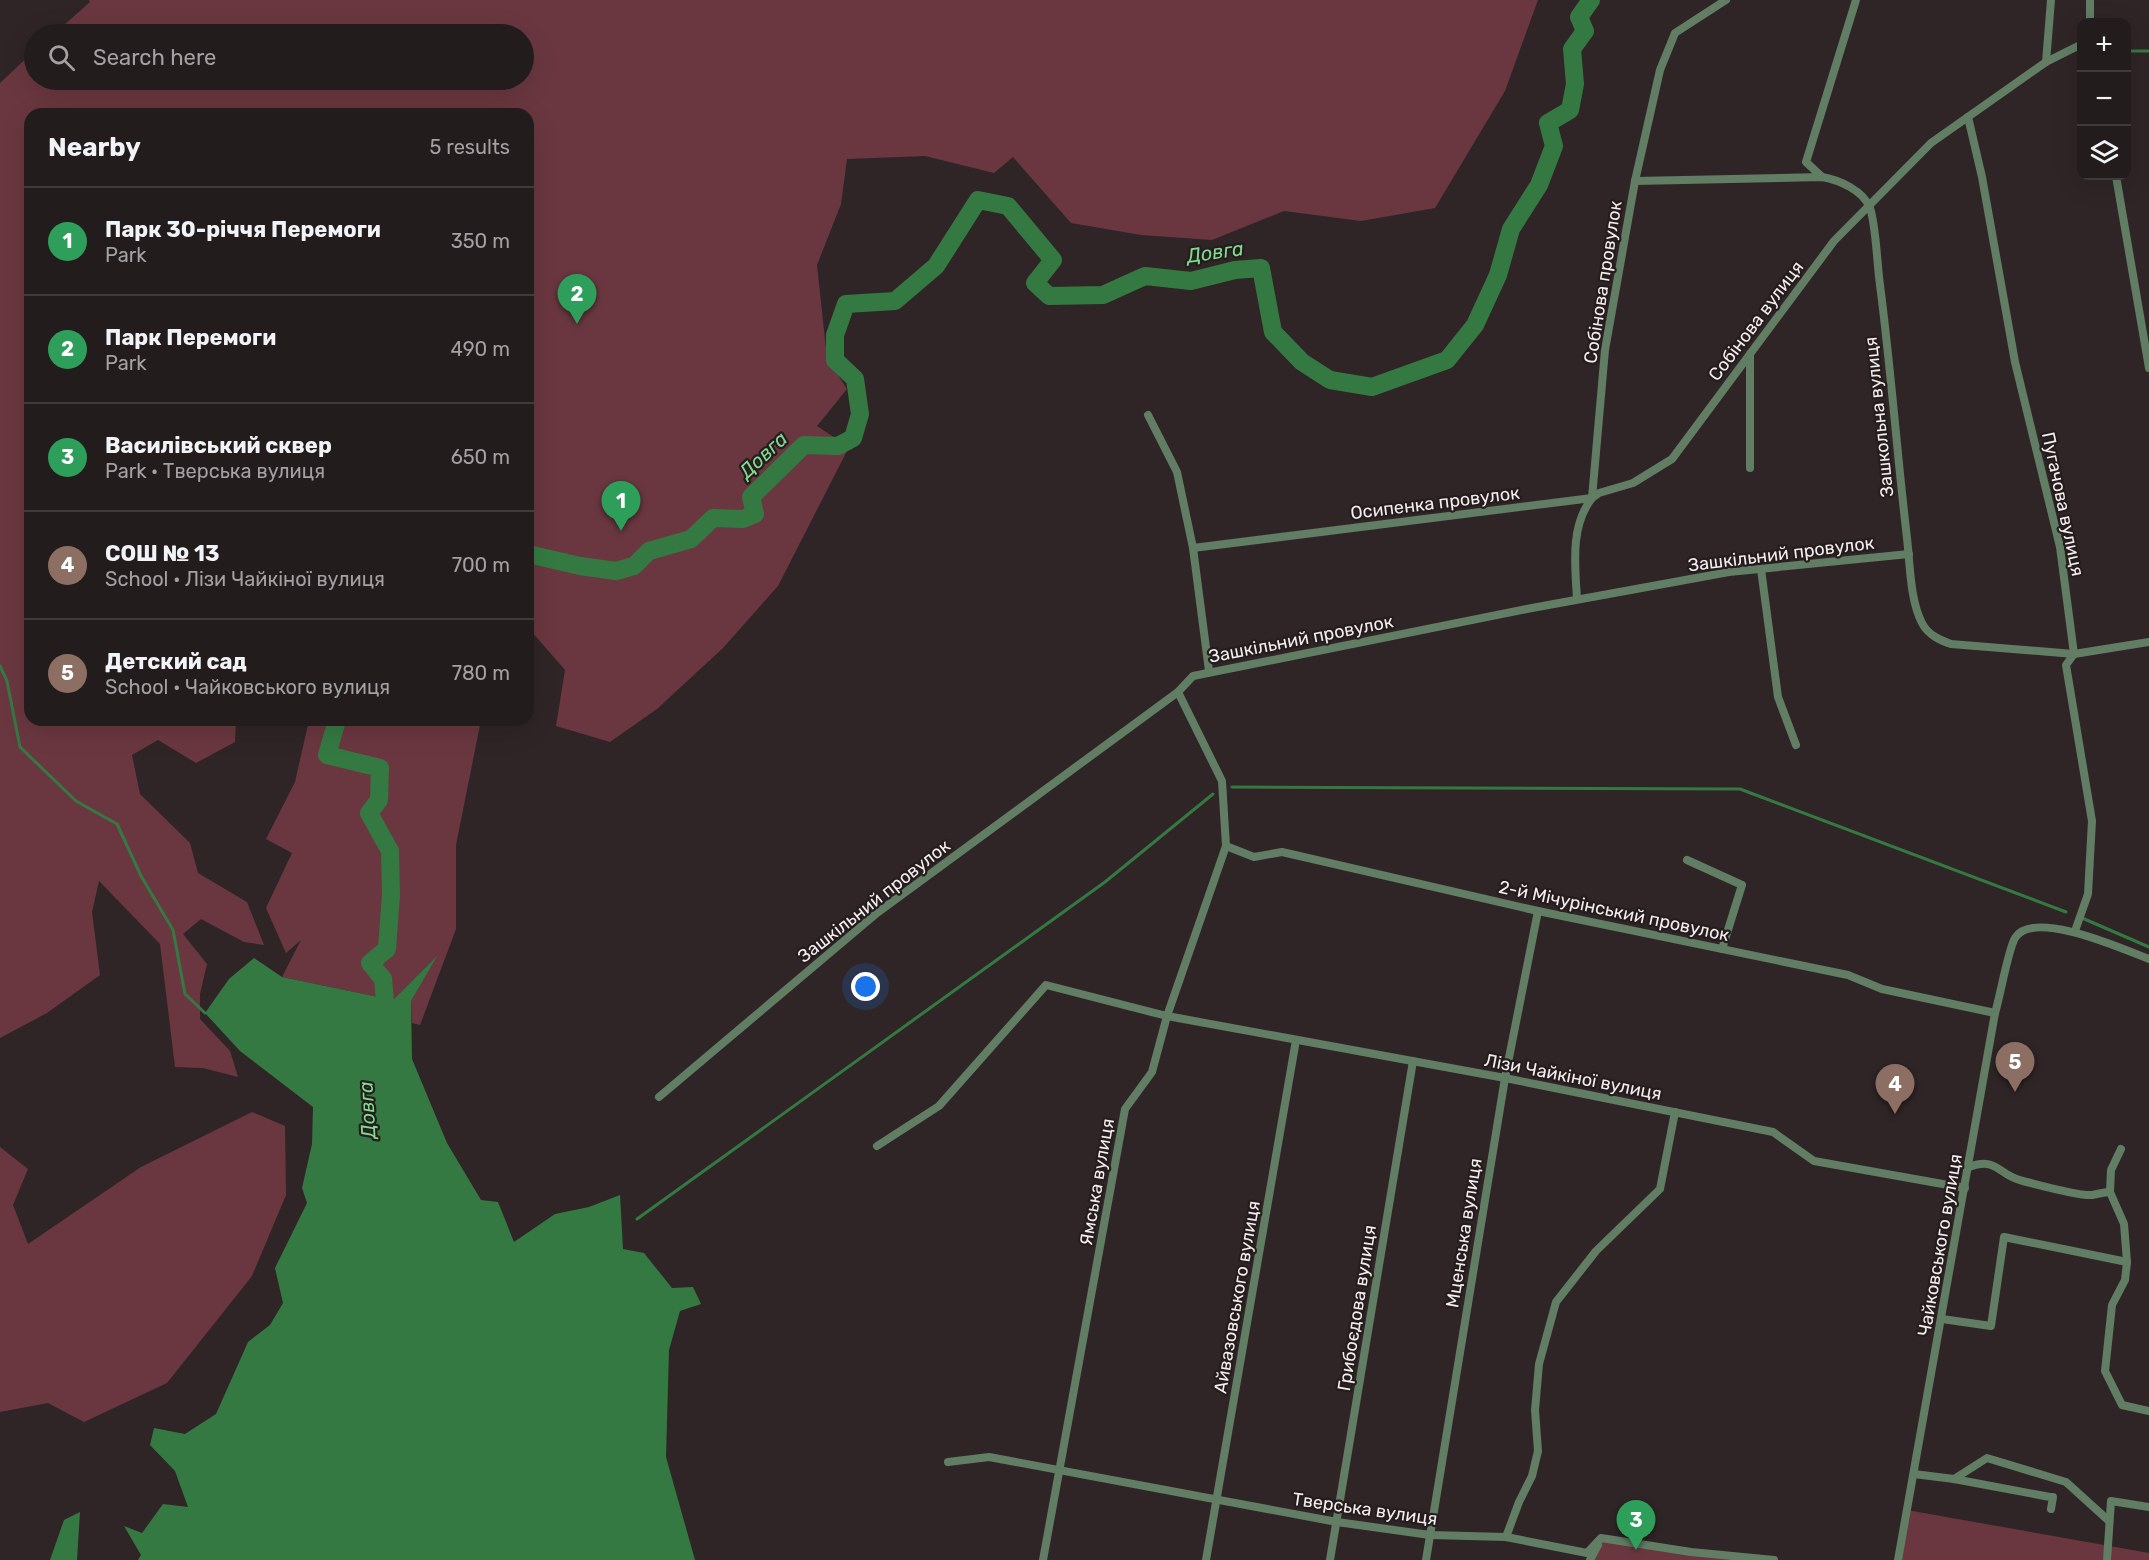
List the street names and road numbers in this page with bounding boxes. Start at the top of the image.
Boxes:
street label: Собінова провулок [1579,199,1627,365]
street label: Собінова вулиця [1704,257,1808,385]
street label: Зашкольна вулиця [1860,336,1898,498]
street label: Пугачова вулиця [2037,430,2089,578]
street label: Осипенка провулок [1349,482,1521,524]
street label: Зашкільний провулок [1687,532,1876,576]
street label: Зашкільний провулок [1207,610,1396,668]
street label: Зашкільний провулок [793,834,955,967]
street label: 2-й Мічурінський провулок [1497,876,1732,946]
street label: Лізи Чайкіної вулиця [1483,1049,1663,1105]
street label: Ямська вулиця [1075,1117,1119,1247]
street label: Чайковського вулиця [1913,1152,1967,1338]
street label: Мценська вулиця [1441,1157,1487,1309]
street label: Айвазовського вулиця [1209,1199,1265,1395]
street label: Грибоєдова вулиця [1333,1223,1381,1393]
street label: Тверська вулиця [1291,1488,1439,1530]

